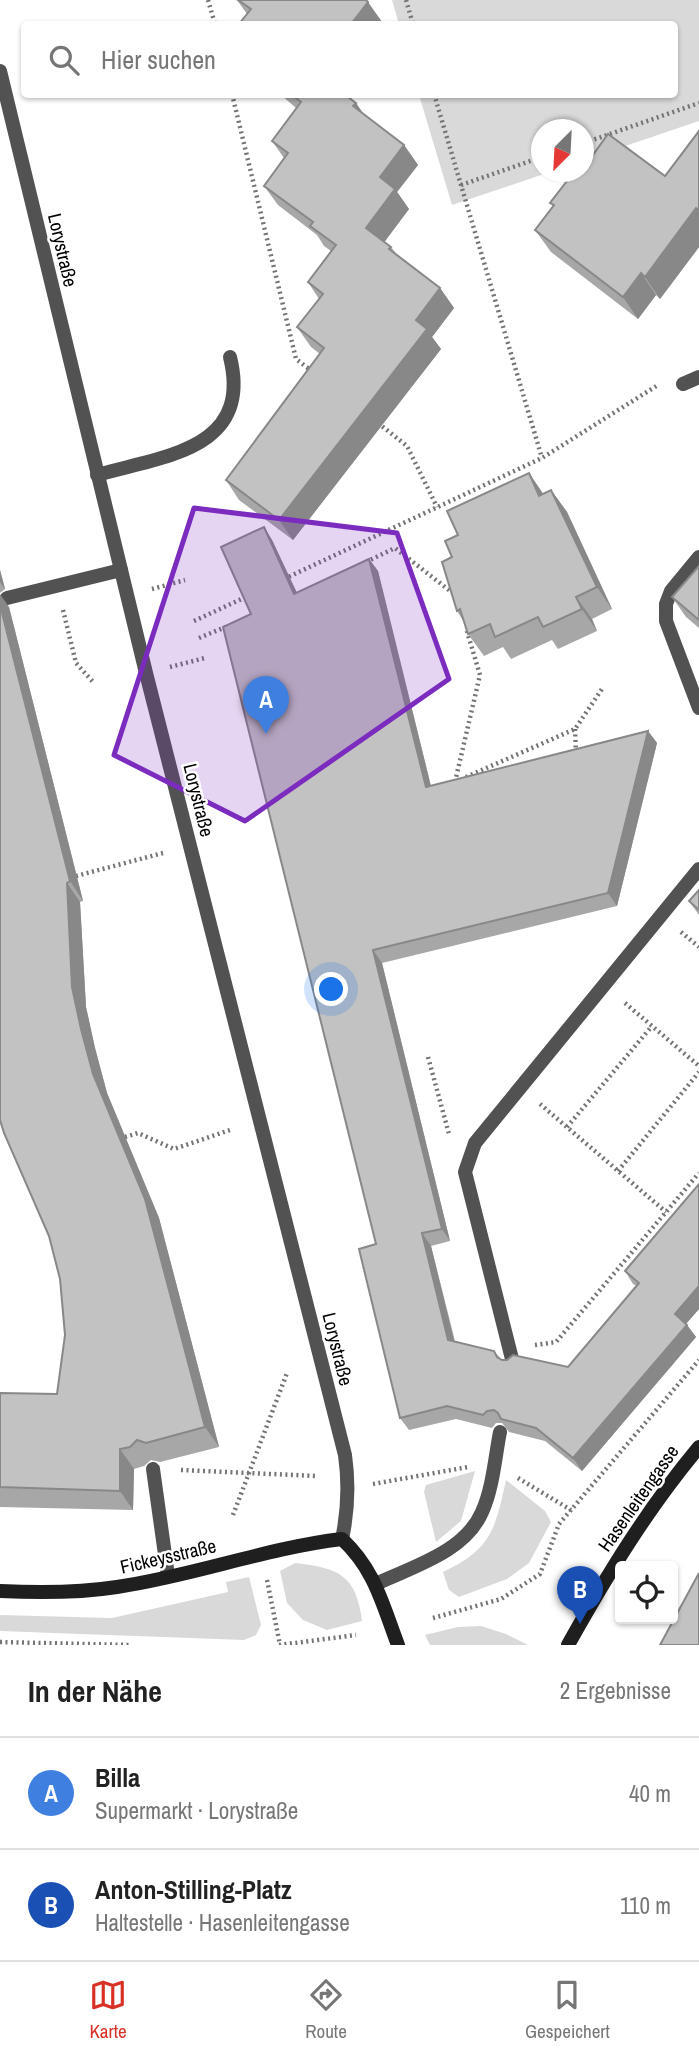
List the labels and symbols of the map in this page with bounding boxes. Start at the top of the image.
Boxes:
north arrow [531,119,594,182]
street label: Lorystraße [42,211,84,289]
pin: A [243,676,289,734]
street label: Lorystraße [177,761,221,839]
your location [314,972,348,1006]
street label: Lorystraße [316,1310,360,1388]
street label: Hasenleitengasse [592,1439,684,1557]
street label: Fickeysstraße [117,1532,219,1580]
pin: B [557,1566,603,1624]

